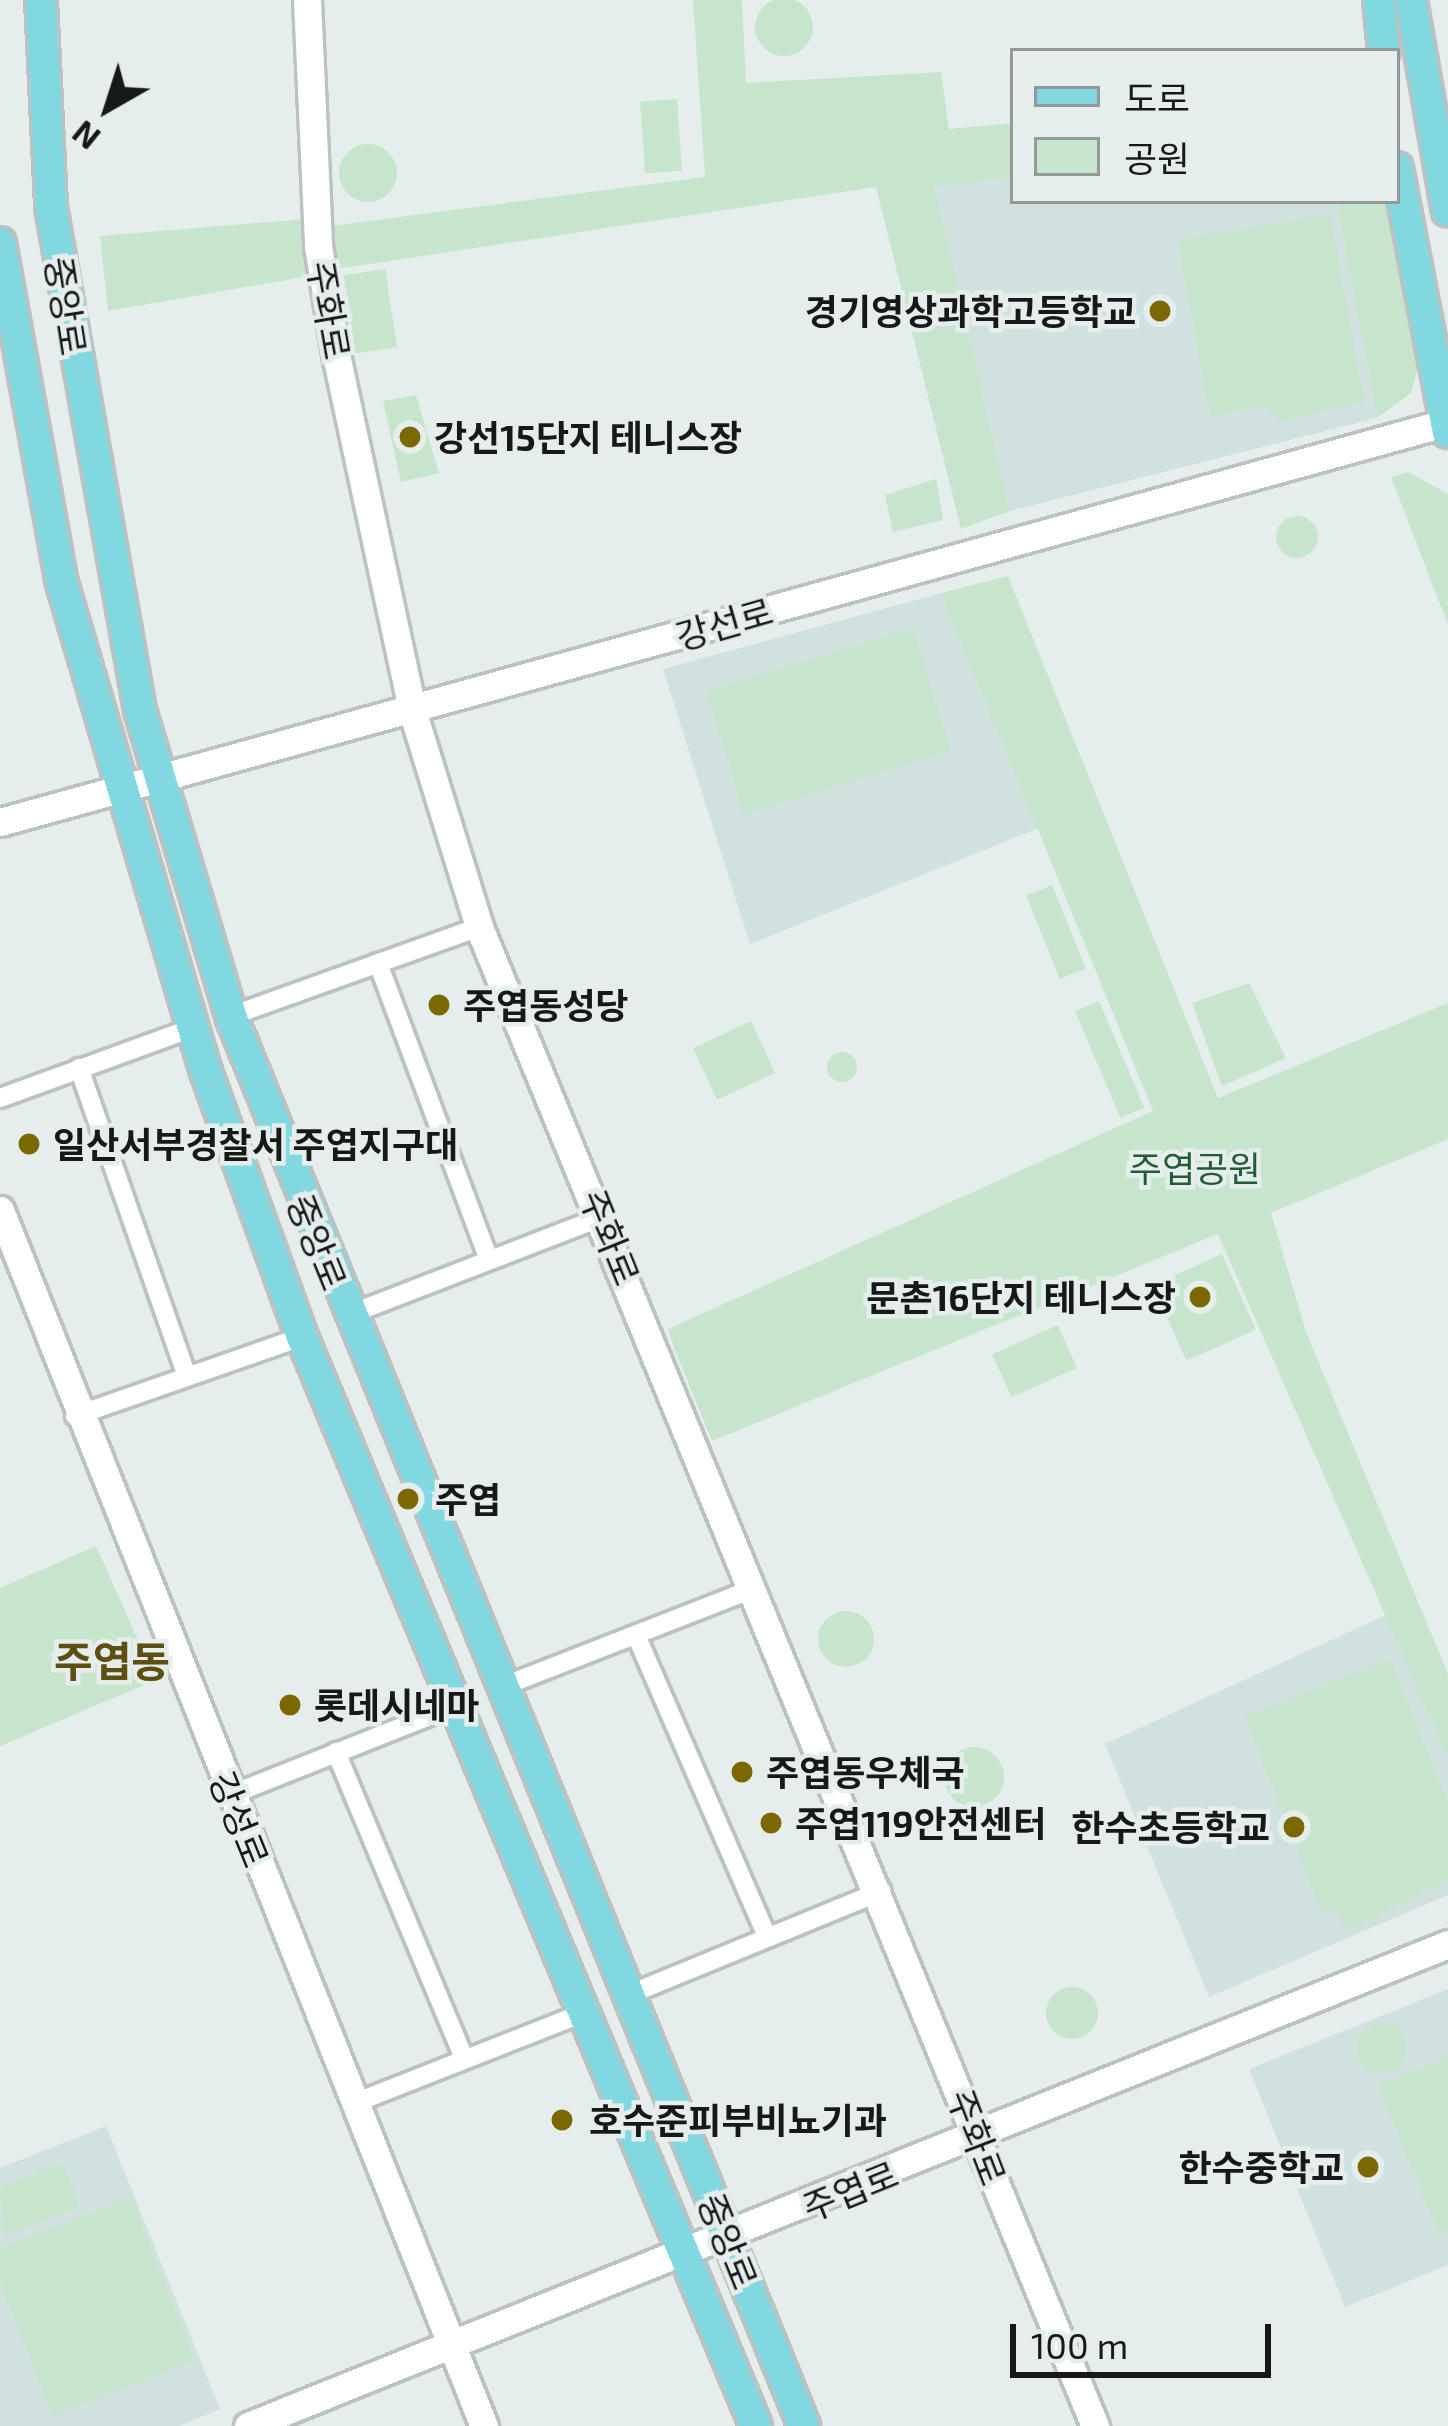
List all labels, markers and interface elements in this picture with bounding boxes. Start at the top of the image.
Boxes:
north arrow [48,48,168,168]
legend [1010,48,1400,204]
text: 도로 [1124,76,1190,119]
text: N [64,113,107,159]
text: 공원 [1124,136,1190,179]
street label: 중앙로 [38,254,96,358]
street label: 주화로 [300,257,360,363]
place label: 경기영상과학고등학교 [805,289,1136,333]
marker: 경기영상과학고등학교 [1147,298,1173,324]
place label: 강선15단지 테니스장 [434,415,742,459]
marker: 강선15단지 테니스장 [397,424,423,450]
street label: 강선로 [670,589,778,657]
place label: 주엽동성당 [463,983,629,1027]
marker: 주엽동성당 [426,992,452,1018]
place label: 일산서부경찰서 주엽지구대 [53,1122,458,1166]
marker: 일산서부경찰서 주엽지구대 [16,1131,42,1157]
park label: 주엽공원 [1129,1146,1261,1190]
street label: 주화로 [572,1183,650,1291]
street label: 중앙로 [279,1188,357,1296]
place label: 문촌16단지 테니스장 [866,1275,1176,1319]
marker: 문촌16단지 테니스장 [1187,1284,1213,1310]
place label: 주엽 [435,1477,501,1521]
marker: 주엽 [392,1483,424,1515]
district label: 주엽동 [54,1635,170,1685]
place label: 롯데시네마 [314,1683,480,1727]
marker: 롯데시네마 [277,1692,303,1718]
place label: 주엽동우체국 [766,1750,965,1794]
marker: 주엽동우체국 [729,1759,755,1785]
street label: 강성로 [201,1765,279,1873]
place label: 주엽119안전센터 [795,1801,1046,1845]
place label: 한수초등학교 [1071,1805,1270,1849]
marker: 주엽119안전센터 [758,1810,784,1836]
marker: 한수초등학교 [1281,1814,1307,1840]
street label: 주화로 [940,2083,1016,2191]
place label: 호수준피부비뇨기과 [589,2098,887,2142]
marker: 호수준피부비뇨기과 [546,2104,578,2136]
place label: 한수중학교 [1178,2145,1344,2189]
street label: 주엽로 [796,2151,904,2229]
marker: 한수중학교 [1355,2154,1381,2180]
street label: 중앙로 [690,2187,768,2295]
scale bar [1016,2300,1277,2374]
text: 100 m [1031,2323,1128,2366]

